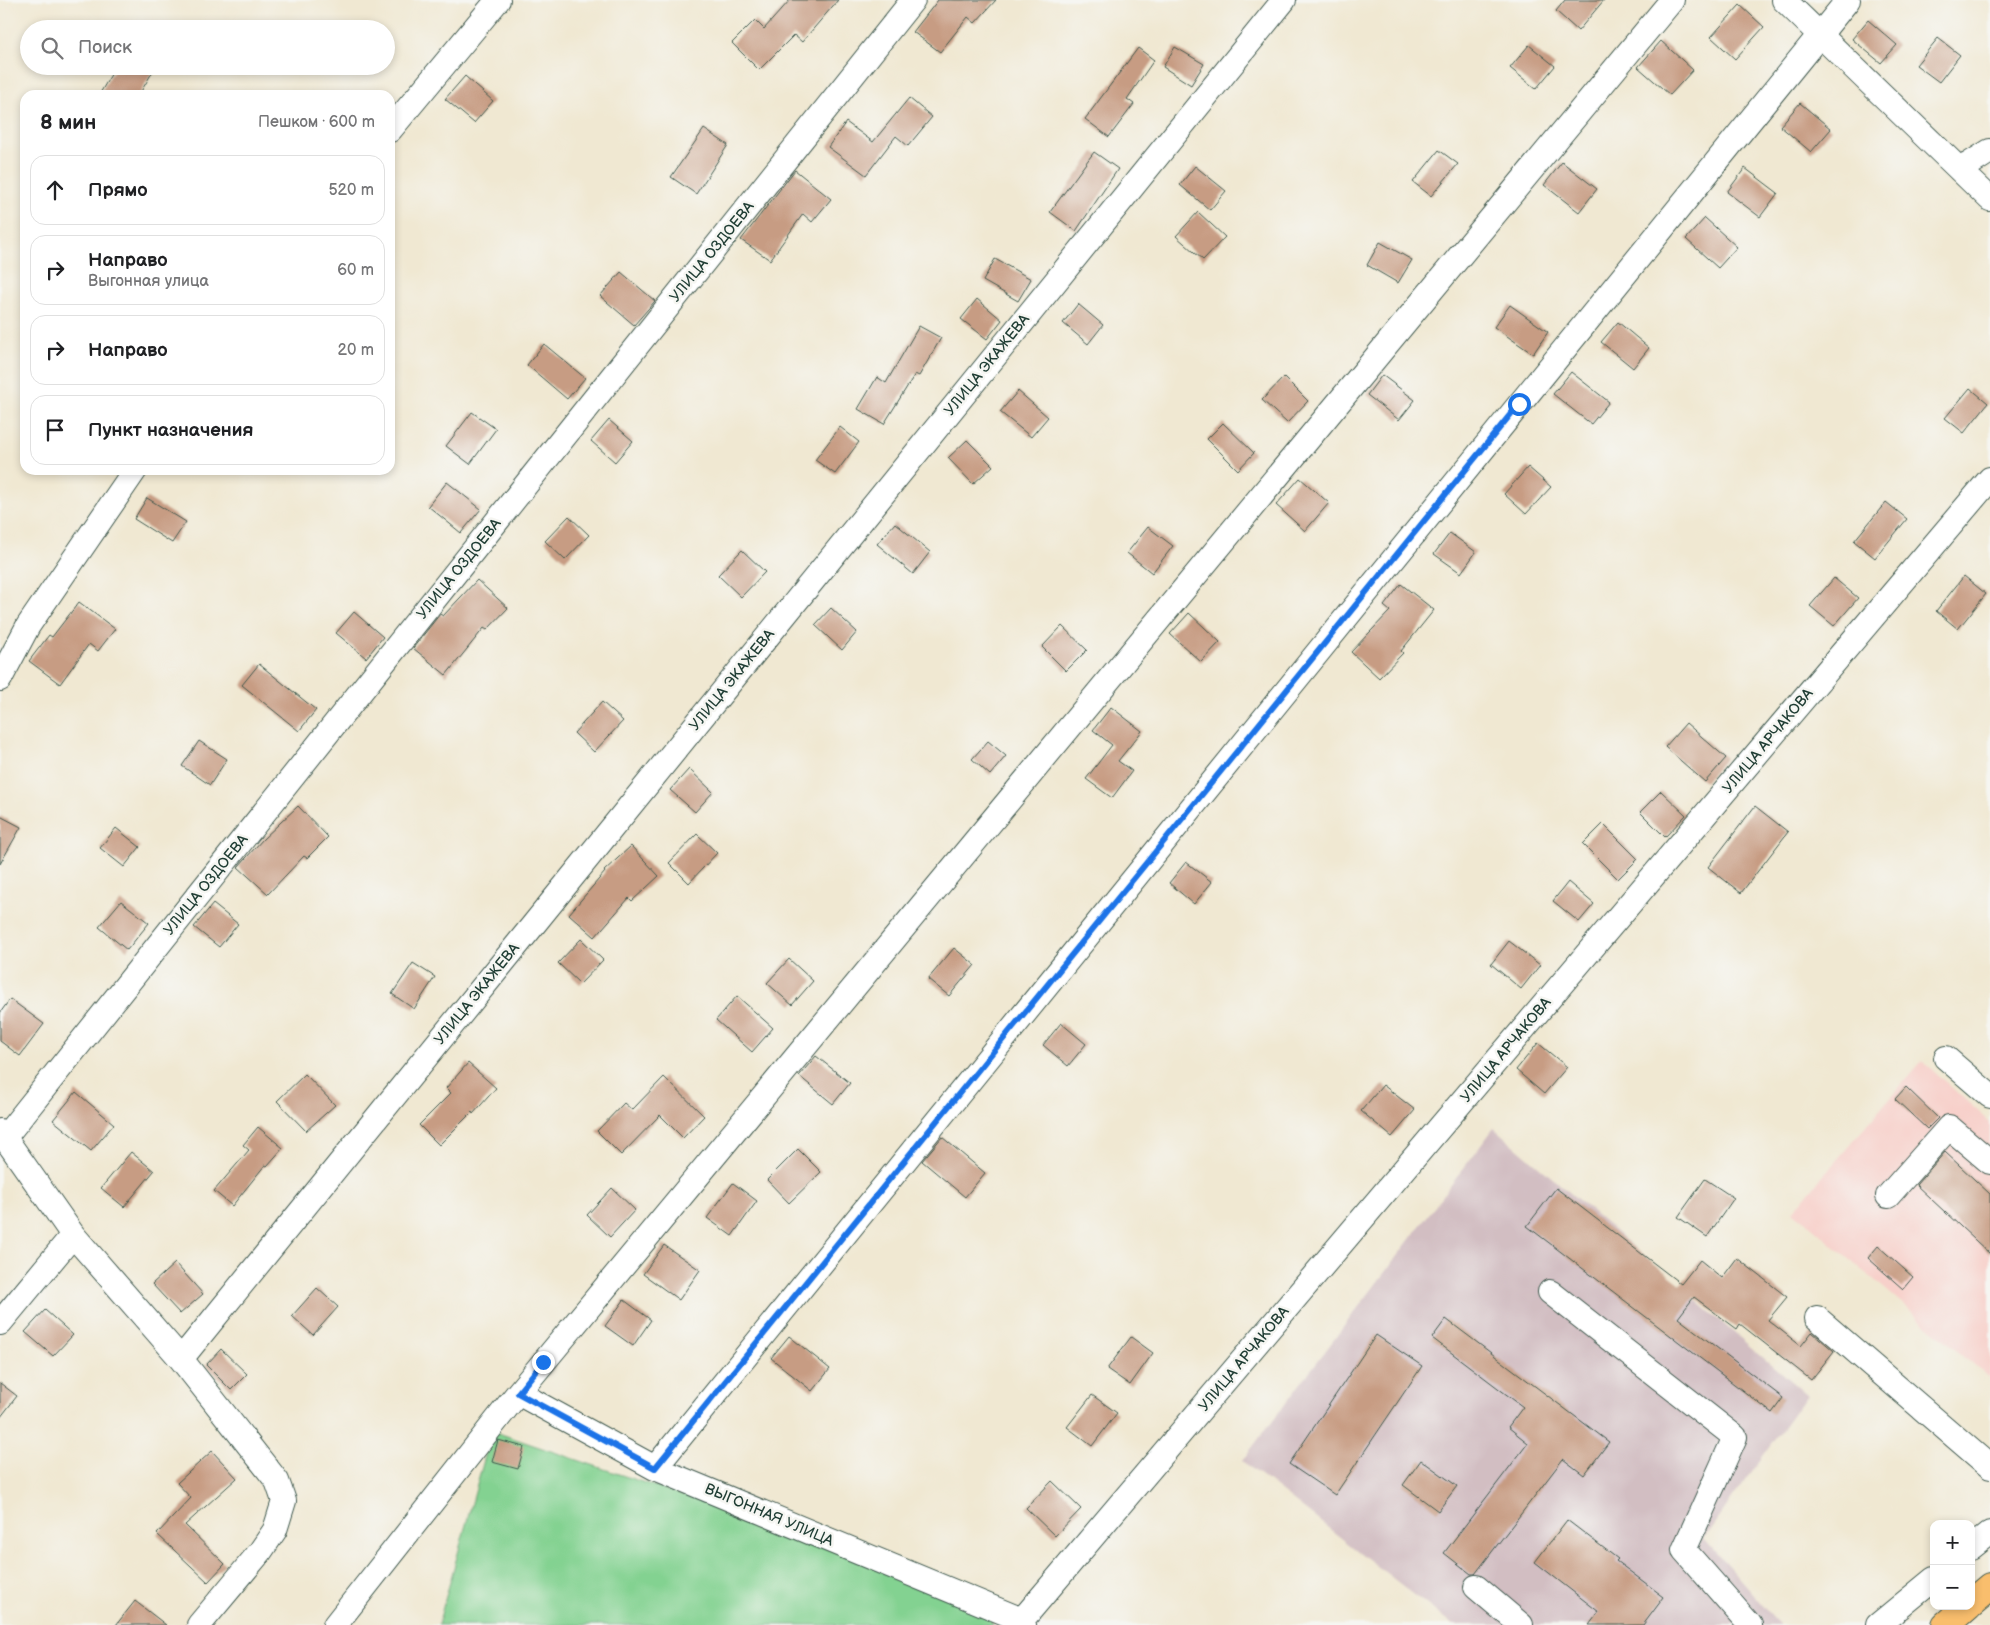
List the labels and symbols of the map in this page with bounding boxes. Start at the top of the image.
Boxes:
street label: УЛИЦА ОЗДОЕВА [666,197,759,306]
street label: УЛИЦА ЭКАЖЕВА [940,310,1034,420]
route start [1508,393,1531,416]
street label: УЛИЦА ОЗДОЕВА [413,514,506,623]
street label: УЛИЦА ЭКАЖЕВА [685,625,779,735]
street label: УЛИЦА АРЧАКОВА [1718,684,1818,797]
street label: УЛИЦА ОЗДОЕВА [160,830,253,939]
street label: УЛИЦА ЭКАЖЕВА [430,939,524,1049]
street label: УЛИЦА АРЧАКОВА [1456,993,1556,1106]
street label: УЛИЦА АРЧАКОВА [1194,1302,1294,1415]
route end [532,1351,555,1374]
street label: ВЫГОННАЯ УЛИЦА [702,1479,837,1551]

